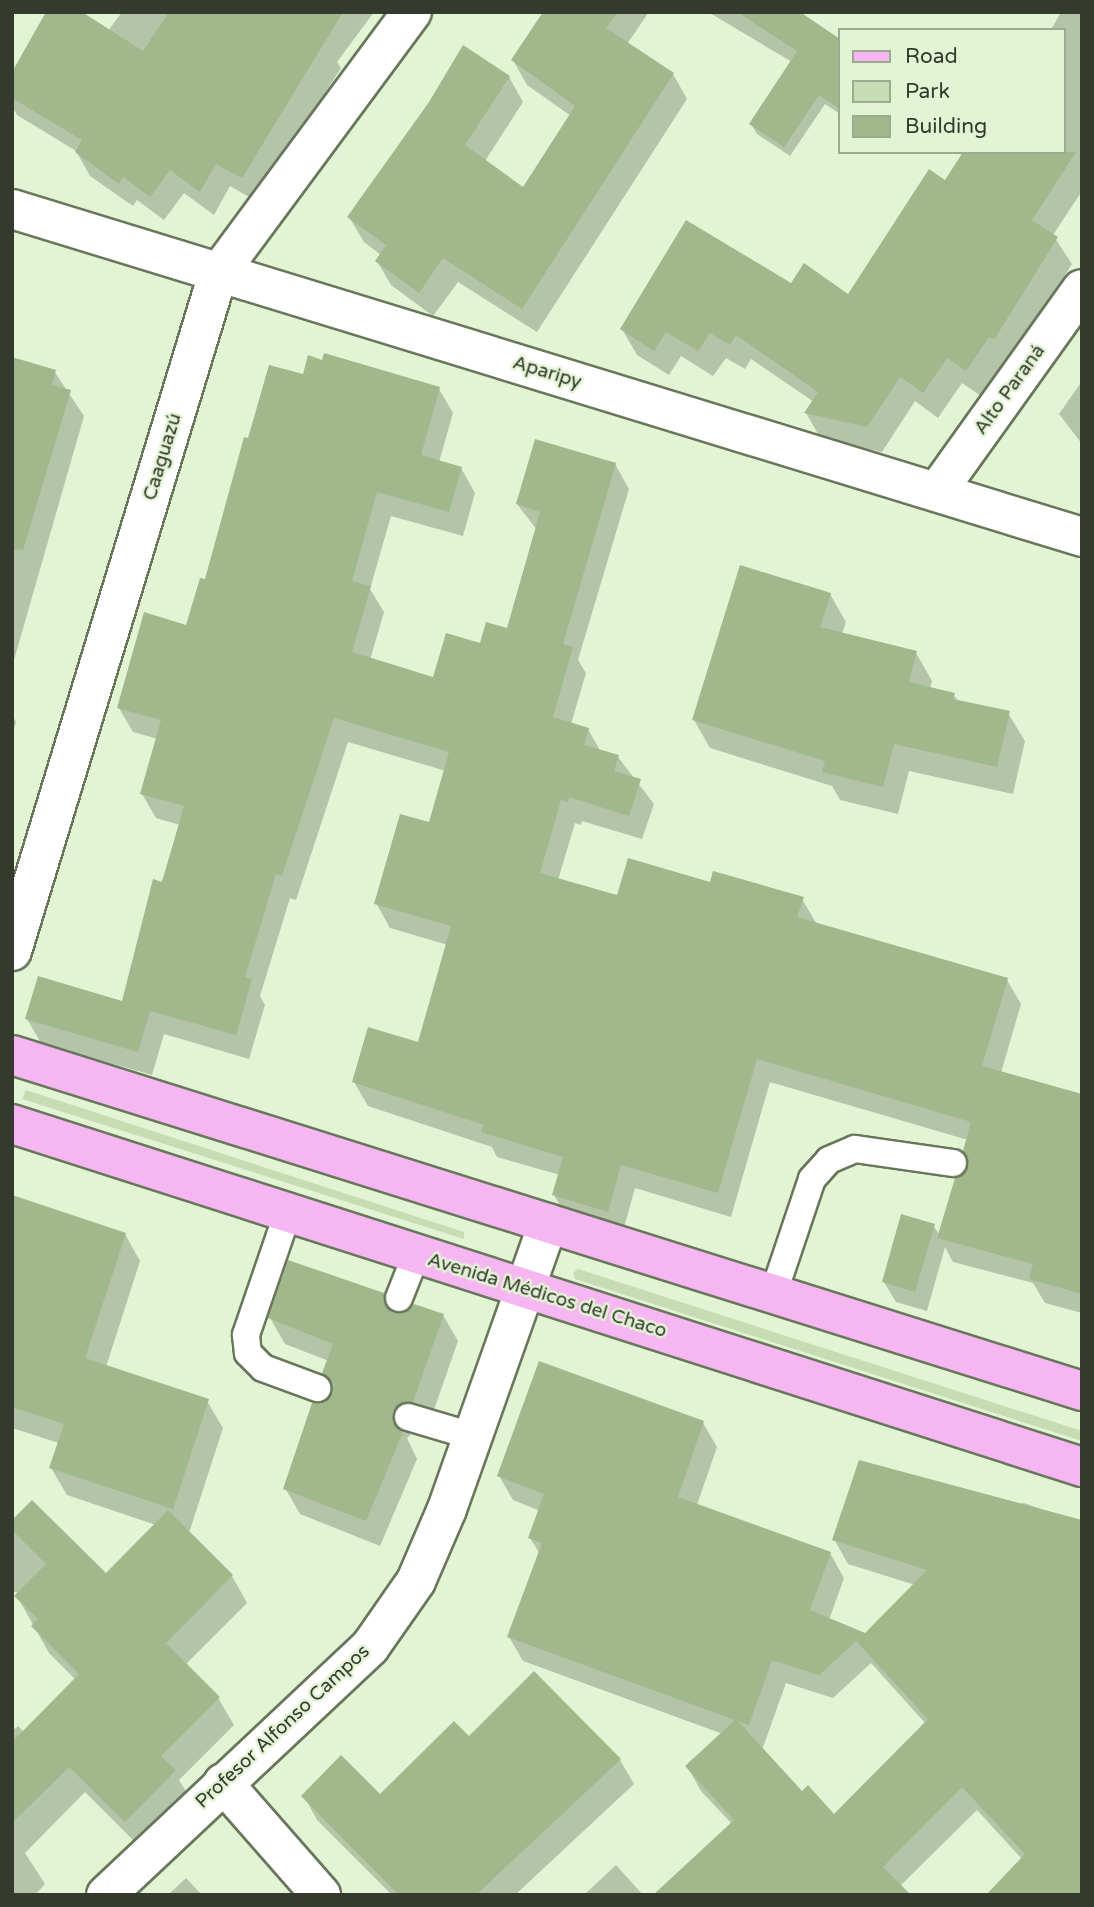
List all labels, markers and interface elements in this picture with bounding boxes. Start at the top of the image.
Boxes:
legend [838,28,1066,154]
text: Road [905,44,958,69]
text: Park [905,79,950,104]
text: Building [905,114,987,139]
street label: Alto Paraná [970,341,1050,439]
street label: Aparipy [510,352,584,394]
street label: Caaguazú [139,411,187,503]
street label: Avenida Médicos del Chaco [425,1249,669,1343]
street label: Profesor Alfonso Campos [191,1640,375,1814]

